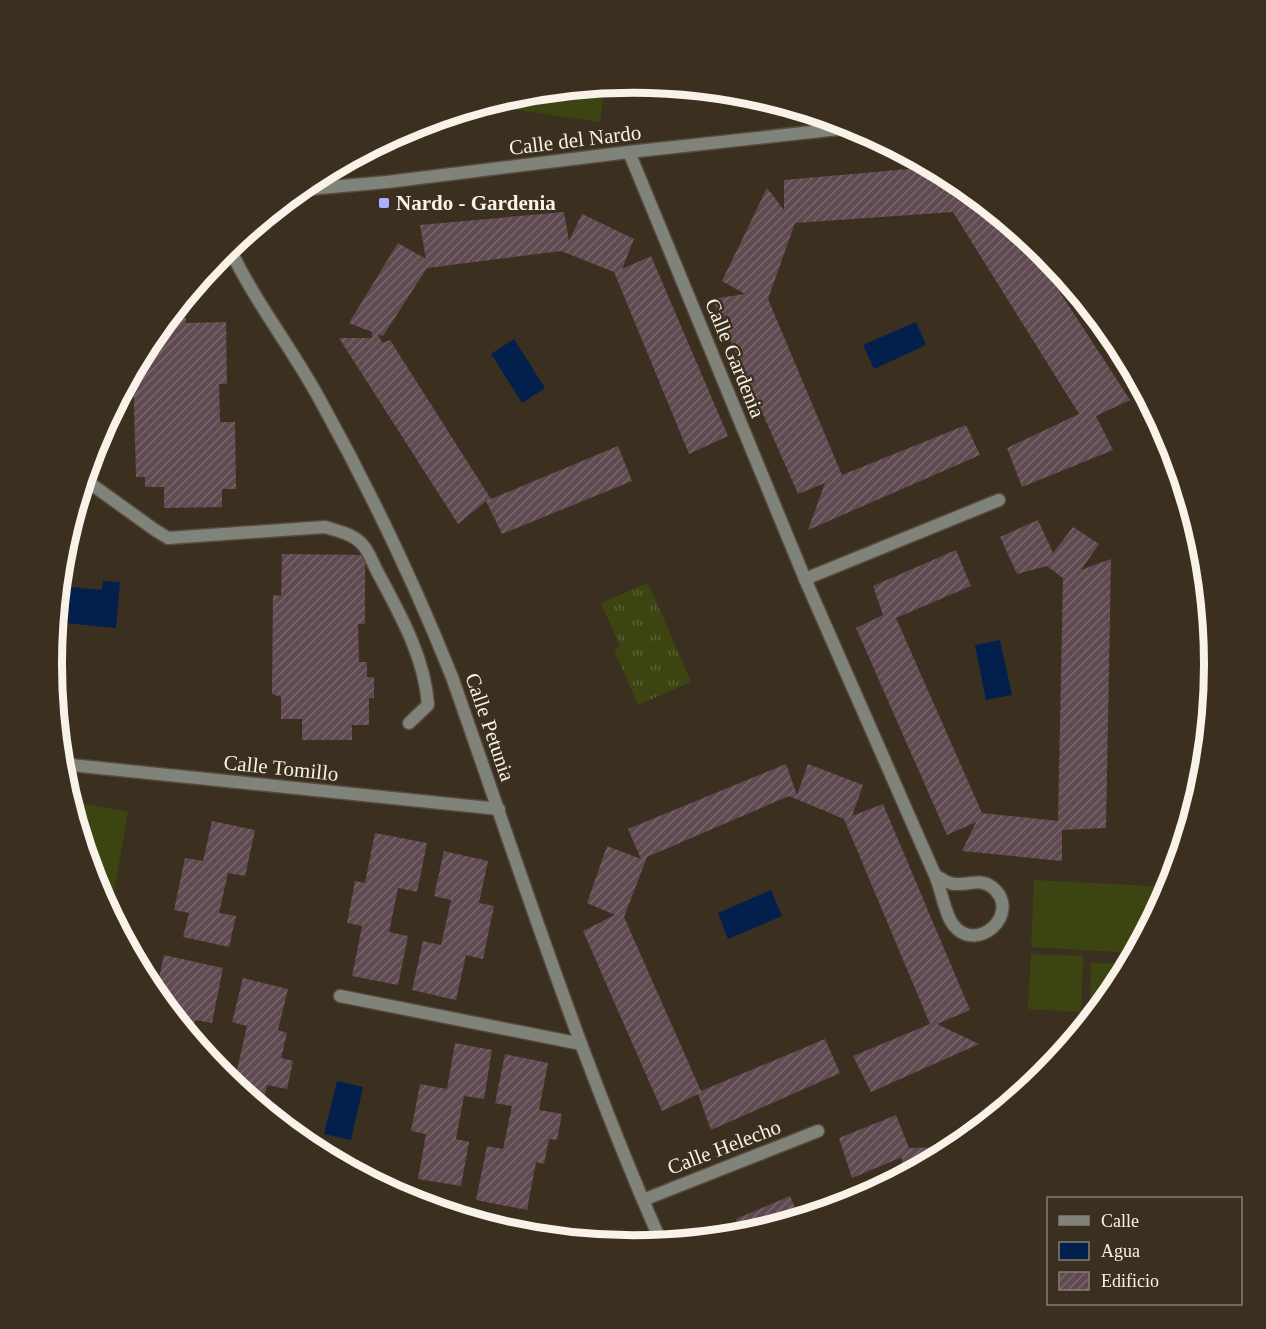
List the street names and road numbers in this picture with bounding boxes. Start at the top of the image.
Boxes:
street label: Calle del Nardo [508,120,642,160]
street label: Calle Gardenia [700,295,770,422]
street label: Calle Petunia [460,670,520,785]
street label: Calle Tomillo [222,750,340,786]
street label: Calle Helecho [664,1114,784,1180]

